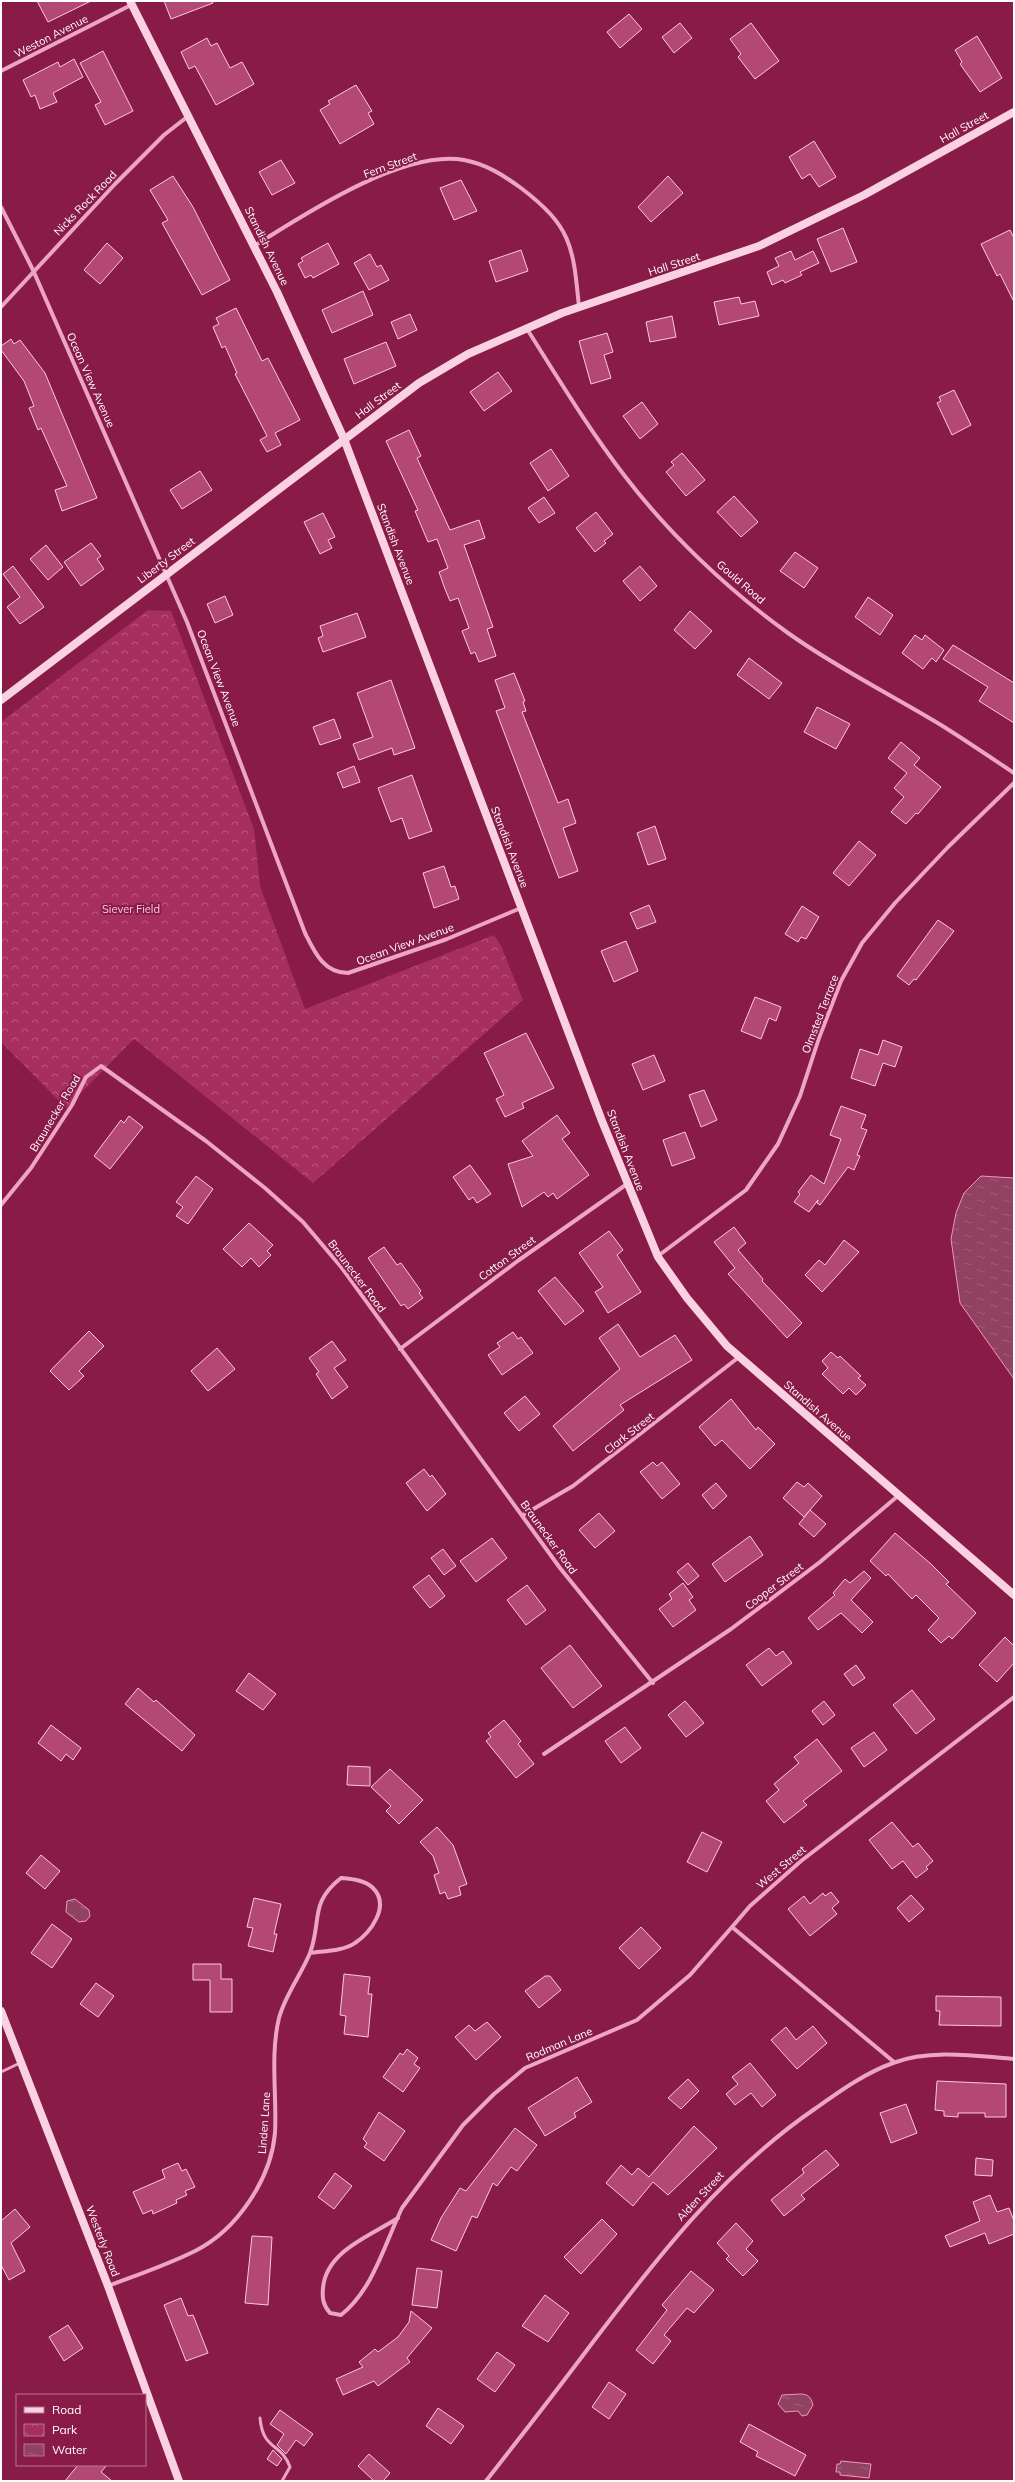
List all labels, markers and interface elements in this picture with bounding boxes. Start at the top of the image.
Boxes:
street label: Weston Avenue [12,11,90,61]
street label: Hall Street [937,108,991,146]
street label: Fern Street [361,149,419,181]
street label: Nicks Rock Road [50,168,120,238]
street label: Standish Avenue [242,204,292,288]
street label: Hall Street [646,249,702,279]
street label: Ocean View Avenue [64,330,118,430]
street label: Hall Street [352,378,404,422]
street label: Standish Avenue [374,501,418,587]
street label: Liberty Street [134,534,198,586]
street label: Gould Road [714,557,768,607]
street label: Ocean View Avenue [194,628,244,728]
street label: Standish Avenue [488,804,532,890]
park label: Siever Field [102,902,160,916]
street label: Ocean View Avenue [354,920,456,968]
street label: Olmsted Terrace [799,973,841,1055]
street label: Braunecker Road [26,1072,84,1154]
street label: Standish Avenue [604,1107,648,1193]
street label: Cotton Street [476,1233,538,1283]
street label: Braunecker Road [325,1237,389,1315]
street label: Standish Avenue [781,1377,855,1445]
street label: Clark Street [601,1409,657,1457]
street label: Braunecker Road [518,1497,580,1577]
street label: Cooper Street [742,1559,806,1613]
street label: West Street [753,1842,809,1892]
street label: Rodman Lane [524,2024,594,2064]
street label: Linden Lane [255,2092,273,2154]
street label: Alden Street [673,2168,727,2224]
street label: Westerly Road [83,2203,123,2279]
legend [16,2394,146,2466]
text: Road [52,2402,81,2417]
text: Park [52,2422,78,2437]
text: Water [52,2442,88,2457]

